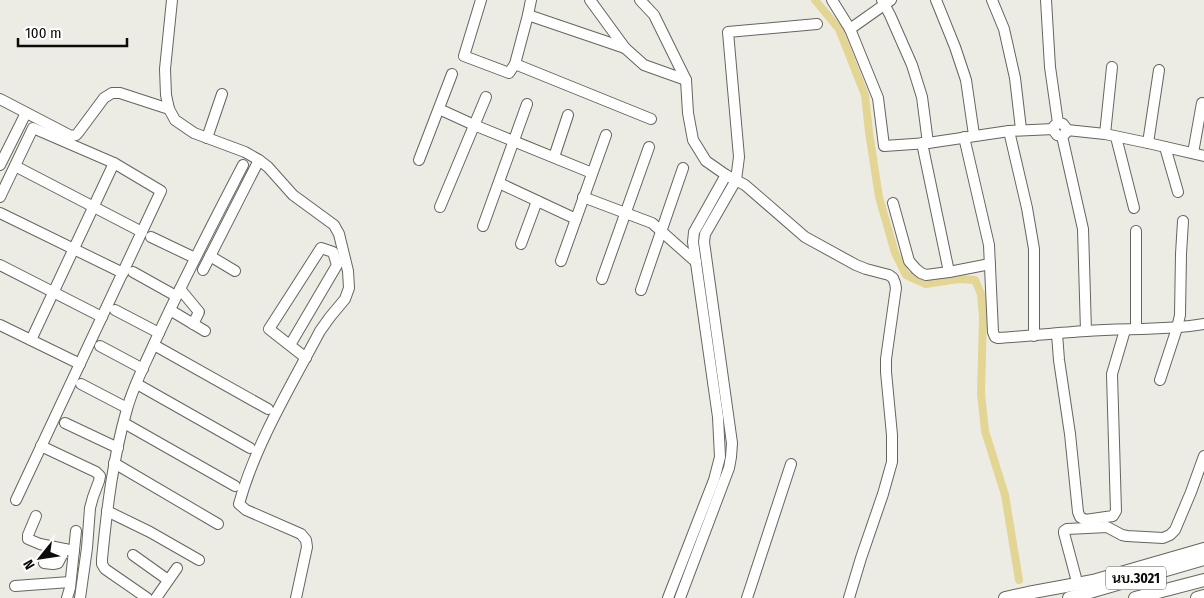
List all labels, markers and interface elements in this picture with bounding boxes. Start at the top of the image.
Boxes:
scale bar [18,15,126,47]
text: 100 m [25,24,62,42]
north arrow [15,533,65,583]
text: N [20,556,39,572]
road number: นบ.3021 [1106,566,1166,590]

